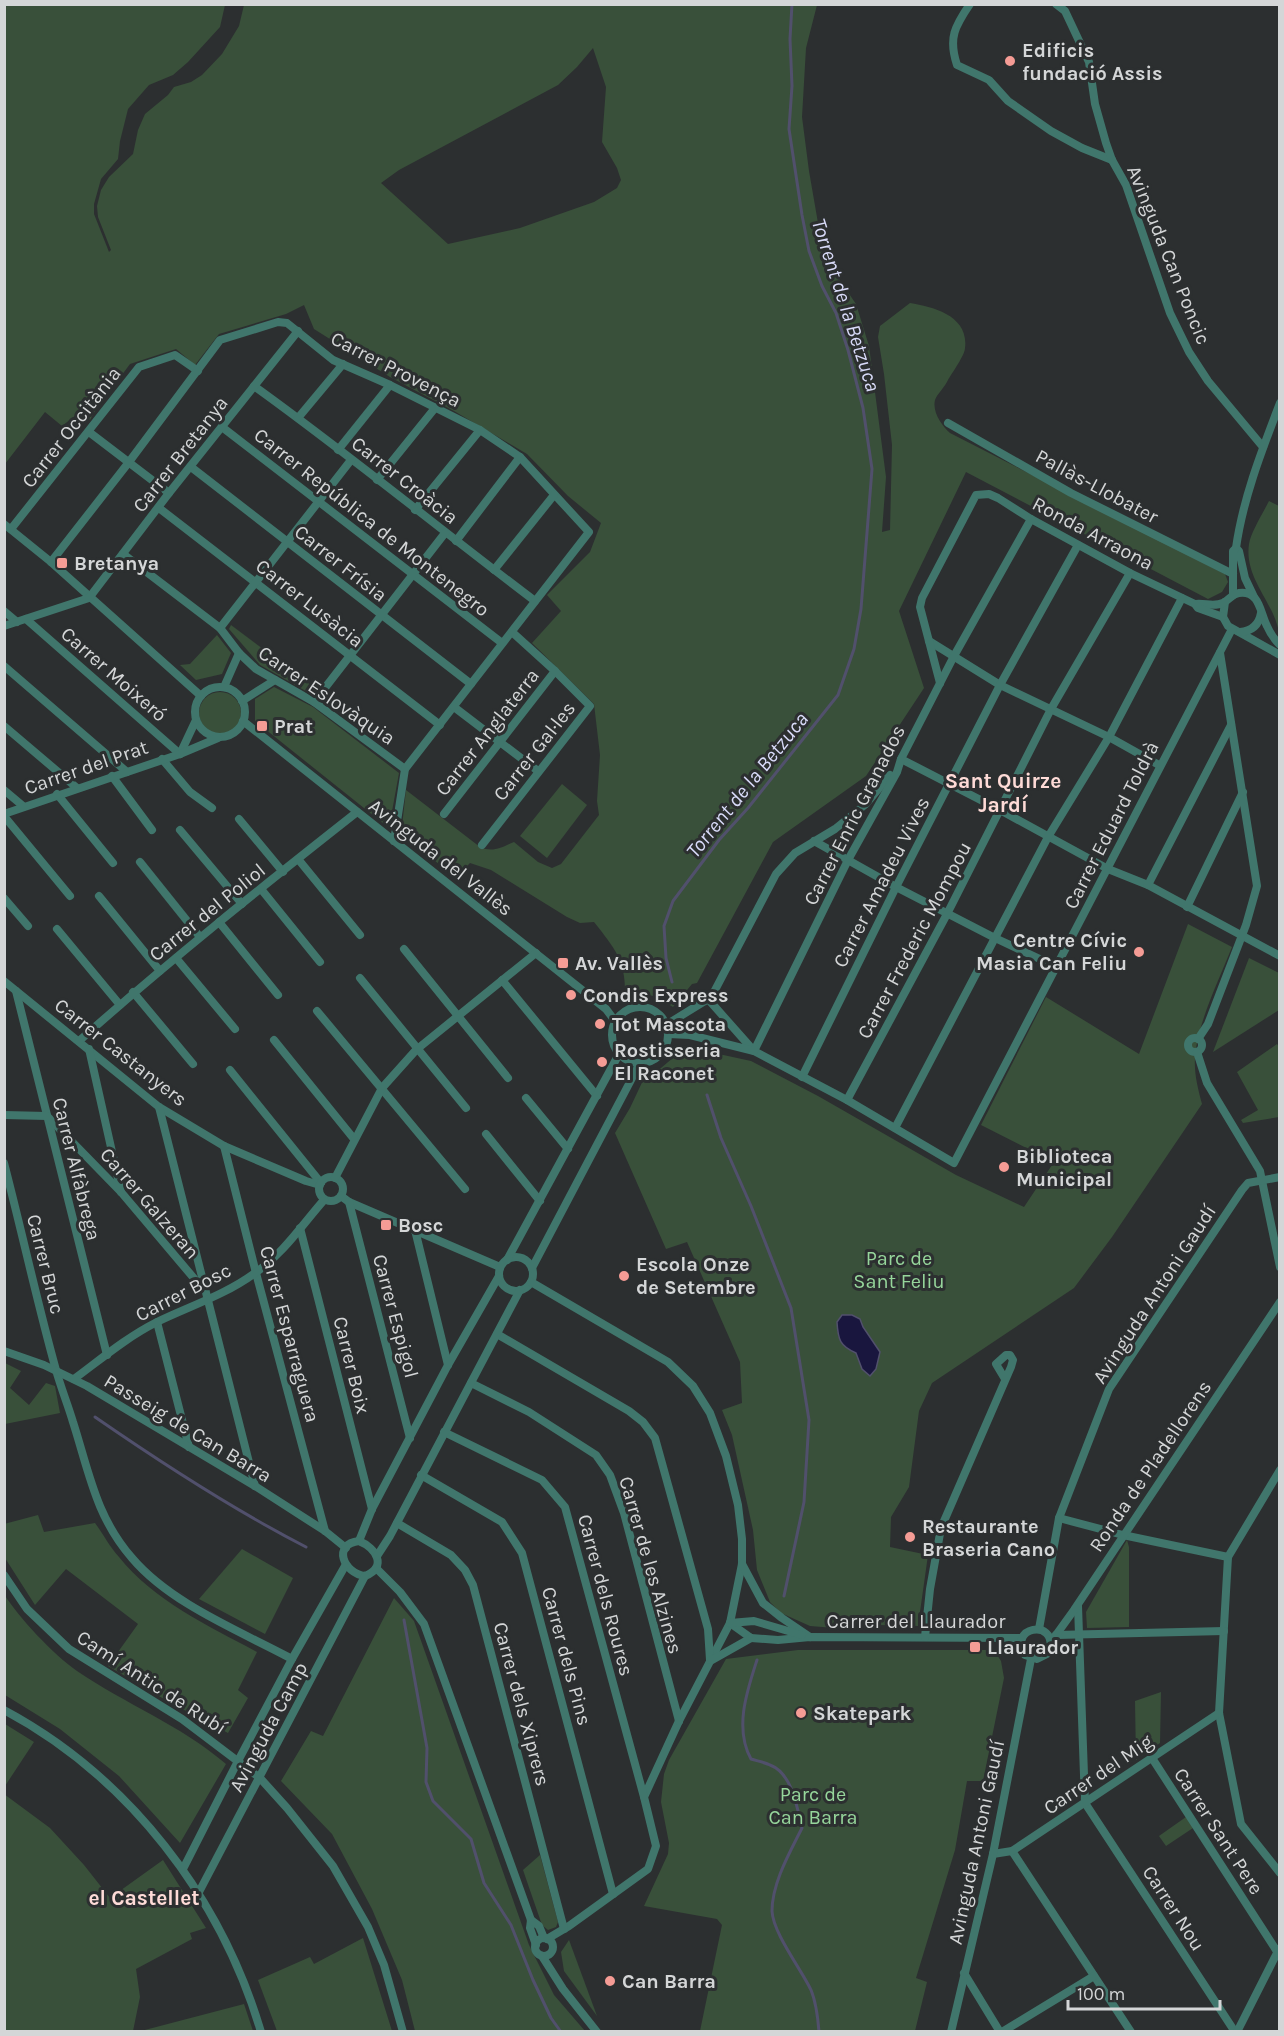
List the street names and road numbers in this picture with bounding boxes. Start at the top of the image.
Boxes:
street label: Avinguda Can Poncic [1122,162,1215,348]
street label: Carrer Provença [327,327,465,412]
street label: Carrer Occitània [17,362,126,492]
street label: Carrer Bretanya [128,392,233,517]
street label: Carrer República de Montenegro [249,423,494,621]
street label: Carrer Croàcia [347,432,462,529]
street label: Pallàs-Llobater [1032,444,1163,529]
street label: Ronda Arraona [1028,492,1157,575]
street label: Carrer Frísia [290,520,392,607]
street label: Carrer Lusàcia [251,554,368,653]
street label: Carrer Moixeró [56,622,171,727]
street label: Carrer Eslovàquia [254,641,400,750]
street label: Carrer Anglaterra [431,664,544,800]
street label: Carrer Gal·les [489,697,580,805]
street label: Carrer Enric Granados [799,721,910,909]
street label: Carrer del Prat [21,735,151,799]
street label: Carrer Eduard Toldrà [1059,738,1164,913]
street label: Carrer Amadeu Vives [828,793,934,971]
street label: Avinguda del Vallès [364,794,517,921]
street label: Carrer Frederic Mompou [853,838,976,1043]
street label: Carrer del Poliol [145,859,270,966]
street label: Carrer Castanyers [50,994,191,1111]
street label: Carrer Alfàbrega [48,1095,105,1243]
street label: Carrer Galzeran [95,1143,204,1264]
street label: Avinguda Antoni Gaudí [1088,1200,1221,1388]
street label: Carrer Bruc [22,1212,69,1316]
street label: Carrer Esparraguera [255,1243,324,1425]
street label: Carrer Espigol [368,1252,423,1381]
street label: Carrer Bosc [132,1259,235,1326]
street label: Carrer Boix [328,1314,375,1416]
street label: Passeig de Can Barra [100,1369,276,1488]
street label: Ronda de Pladellorens [1084,1376,1216,1556]
street label: Carrer de les Alzines [614,1474,687,1656]
street label: Carrer dels Roures [573,1512,638,1678]
street label: Carrer dels Pins [537,1584,596,1728]
street label: Carrer del Llaurador [827,1610,1006,1633]
street label: Carrer dels Xiprers [489,1620,554,1789]
street label: Camí Antic de Rubí [73,1625,231,1739]
street label: Avinguda Camp [225,1658,312,1796]
street label: Carrer del Mig [1039,1729,1157,1819]
street label: Avinguda Antoni Gaudí [944,1738,1009,1947]
street label: Carrer Sant Pere [1169,1764,1268,1899]
street label: Carrer Nou [1138,1861,1210,1955]

